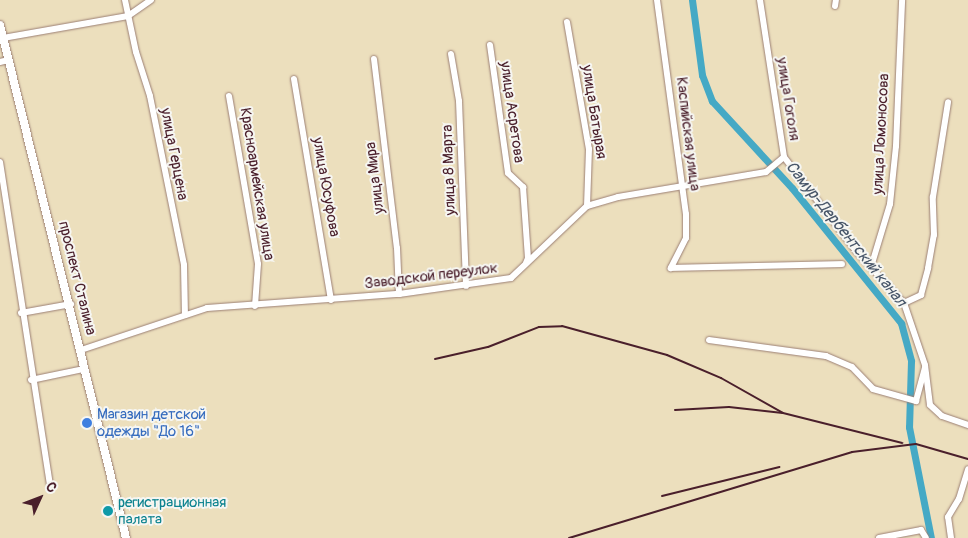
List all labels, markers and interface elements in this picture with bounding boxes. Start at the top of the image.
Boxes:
street label: улица Гоголя [773,56,803,142]
street label: улица Асретова [496,60,528,164]
street label: улица Батырая [578,64,610,160]
street label: улица Ломоносова [869,73,893,195]
street label: Каспийская улица [672,76,704,192]
street label: улица Герцена [156,106,192,202]
street label: Красноармейская улица [236,106,278,262]
street label: улица 8 Марта [438,124,460,216]
street label: улица Юсуфова [308,136,344,238]
street label: улица Мира [362,141,388,215]
water label: Самур-Дербентский канал [781,157,911,311]
street label: проспект Сталина [54,219,100,337]
street label: Заводской переулок [363,259,499,293]
place label: Магазин детской одежды "До 16" [97,405,206,440]
marker: Магазин детской одежды "До 16" [81,417,93,429]
north arrow [15,473,65,523]
text: С [42,478,60,496]
place label: регистрационная палата [118,493,226,528]
marker: регистрационная палата [102,505,114,517]

